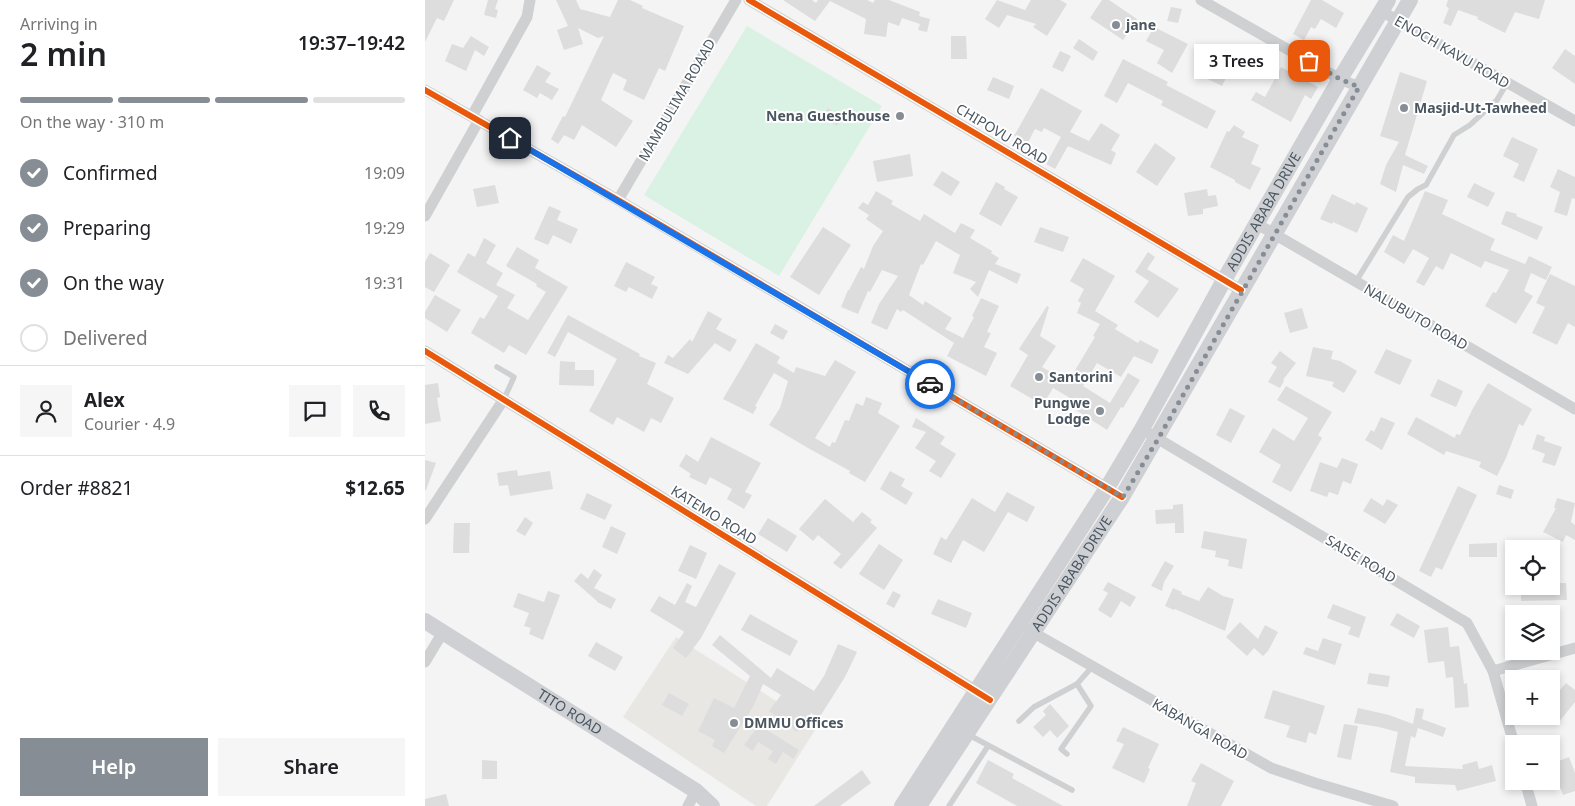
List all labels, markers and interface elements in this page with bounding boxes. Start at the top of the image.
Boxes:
street label: ENOCH KAVU ROAD [1391,11,1513,92]
text: Arriving in [20,13,98,35]
place label: jane [1125,15,1156,34]
marker: jane [1110,19,1122,31]
text: 19:37–19:42 [298,30,405,56]
text: 2 min [20,32,107,75]
street label: MAMBULIMA ROAAD [634,35,719,164]
pin [1288,40,1330,82]
callout: 3 Trees [1194,44,1279,78]
icon: bag [1295,47,1323,75]
text: 3 Trees [1209,50,1264,72]
place label: Masjid-Ut-Tawheed [1414,98,1547,117]
street label: CHIPOVU ROAD [953,99,1052,169]
marker: Masjid-Ut-Tawheed [1398,102,1410,114]
place label: Nena Guesthouse [766,106,890,125]
marker: Nena Guesthouse [894,110,906,122]
text: On the way · 310 m [20,111,164,133]
pin [489,117,531,159]
icon: home [496,124,524,152]
street label: ADDIS ABABA DRIVE [1221,149,1305,274]
icon: check [20,159,48,187]
text: Confirmed [63,160,158,186]
text: 19:09 [364,162,405,184]
icon: check [20,214,48,242]
text: Preparing [63,215,151,241]
text: 19:29 [364,217,405,239]
icon: check [20,269,48,297]
text: On the way [63,270,164,296]
text: 19:31 [364,272,405,294]
street label: NALUBUTO ROAD [1361,279,1472,354]
text: Delivered [63,325,148,351]
courier [905,359,955,409]
place label: Santorini [1049,367,1113,386]
icon: car [916,370,944,398]
marker: Santorini [1033,371,1045,383]
button: person [20,385,72,437]
button: chat [289,385,341,437]
button: phone [353,385,405,437]
text: Alex [84,387,125,413]
place label: Pungwe Lodge [1034,393,1090,428]
marker: Pungwe Lodge [1094,405,1106,417]
text: Courier · 4.9 [84,413,175,435]
text: Order #8821 [20,475,133,501]
text: $12.65 [345,475,405,501]
street label: KATEMO ROAD [668,481,761,549]
street label: ADDIS ABABA DRIVE [1026,512,1116,635]
street label: SAISE ROAD [1322,530,1400,587]
map controls [1505,540,1560,790]
button: locate [1505,540,1560,595]
button: layers [1505,605,1560,660]
button: + [1505,670,1560,725]
street label: TITO ROAD [534,684,606,739]
street label: KABANGA ROAD [1149,693,1252,764]
place label: DMMU Offices [744,713,844,732]
marker: DMMU Offices [728,717,740,729]
button: − [1505,735,1560,790]
button: Help [20,738,208,796]
button: Share [218,738,405,796]

